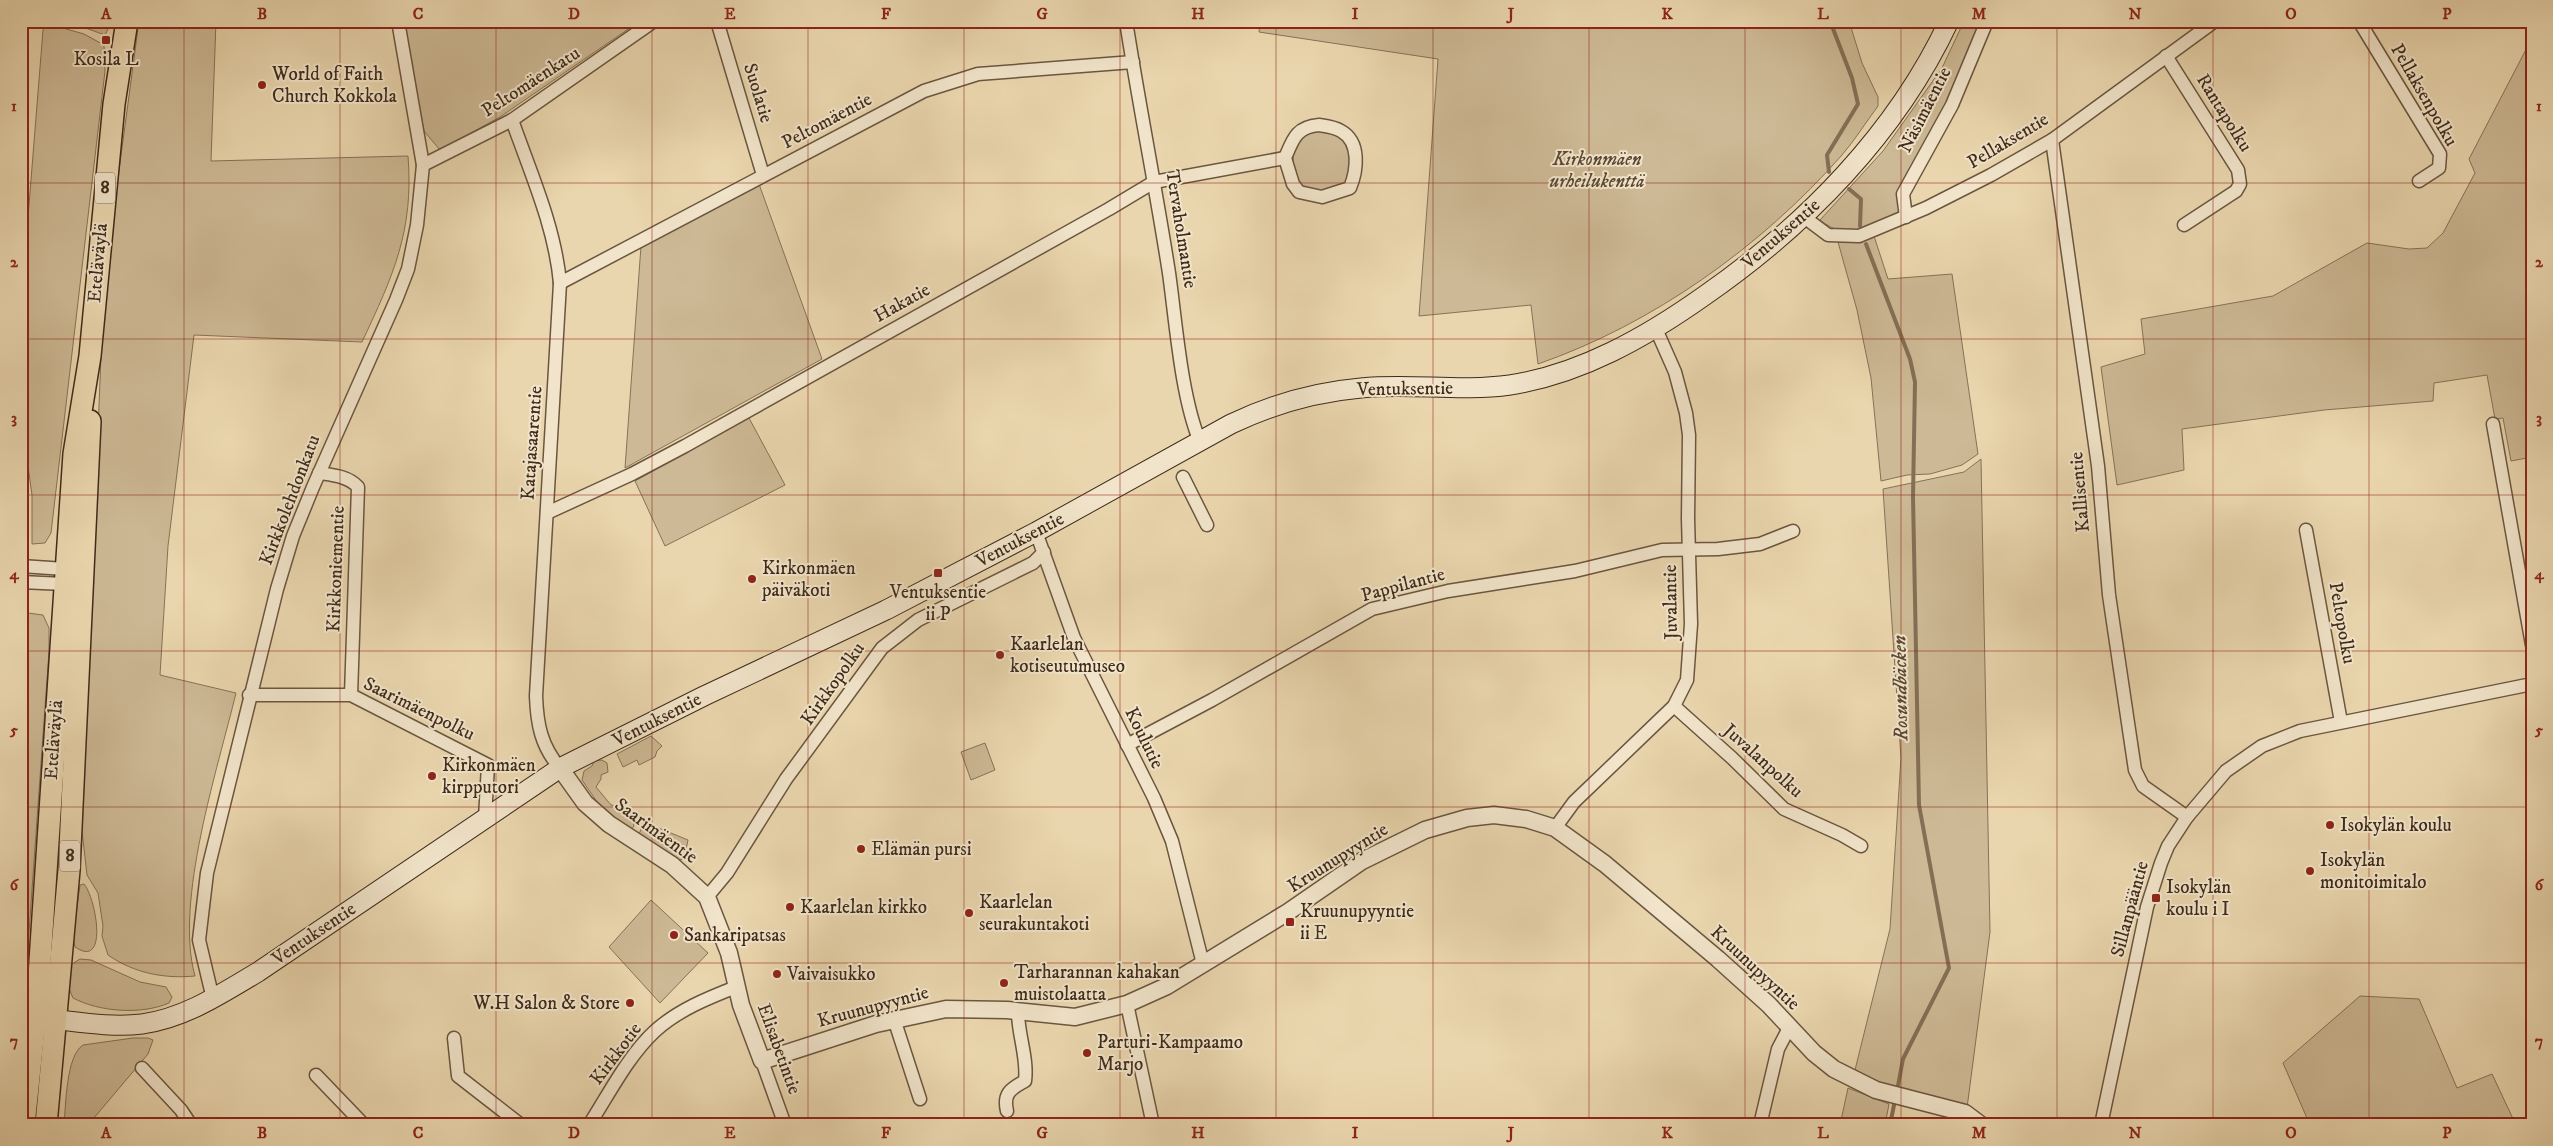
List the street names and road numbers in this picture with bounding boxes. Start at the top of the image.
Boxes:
street label: Pellaksenpolku [2385,40,2463,150]
street label: Peltomäenkatu [478,42,584,122]
street label: Suolatie [738,61,778,126]
street label: Näsimäentie [1894,63,1956,157]
street label: Rantapolku [2191,70,2257,156]
street label: Peltomäentie [778,88,876,154]
street label: Pellaksentie [1963,108,2053,174]
street label: Tervaholmantie [1160,168,1202,290]
road number: 8 [95,172,115,204]
street label: Ventuksentie [1736,194,1825,275]
street label: Eteläväylä [83,222,113,304]
street label: Hakatie [870,278,934,328]
street label: Ventuksentie [1356,377,1453,401]
street label: Katajasaarentie [517,385,547,501]
street label: Kirkkolehdonkatu [255,432,325,568]
street label: Kallisentie [2065,451,2095,533]
street label: Kirkkoniementie [322,505,350,633]
street label: Ventuksentie [971,507,1068,573]
street label: Pappilantie [1359,563,1447,607]
street label: Juvalantie [1659,564,1683,642]
street label: Peltopolku [2324,580,2360,666]
street label: Kirkkopolku [796,638,870,730]
street label: Saarimäenpolku [360,672,478,746]
street label: Ventuksentie [608,688,705,753]
street label: Eteläväylä [40,699,68,781]
street label: Koulutie [1119,704,1169,772]
street label: Juvalanpolku [1717,718,1808,803]
street label: Saarimäentie [610,793,702,869]
street label: Kruunupyyntie [1284,818,1393,898]
road number: 8 [60,840,80,871]
street label: Sillanpääntie [2106,858,2154,960]
street label: Ventuksentie [267,897,360,971]
street label: Kruunupyyntie [1705,921,1805,1015]
street label: Kruunupyyntie [815,981,931,1033]
street label: Elisabetintie [752,1000,806,1098]
street label: Kirkkotie [585,1018,647,1090]

